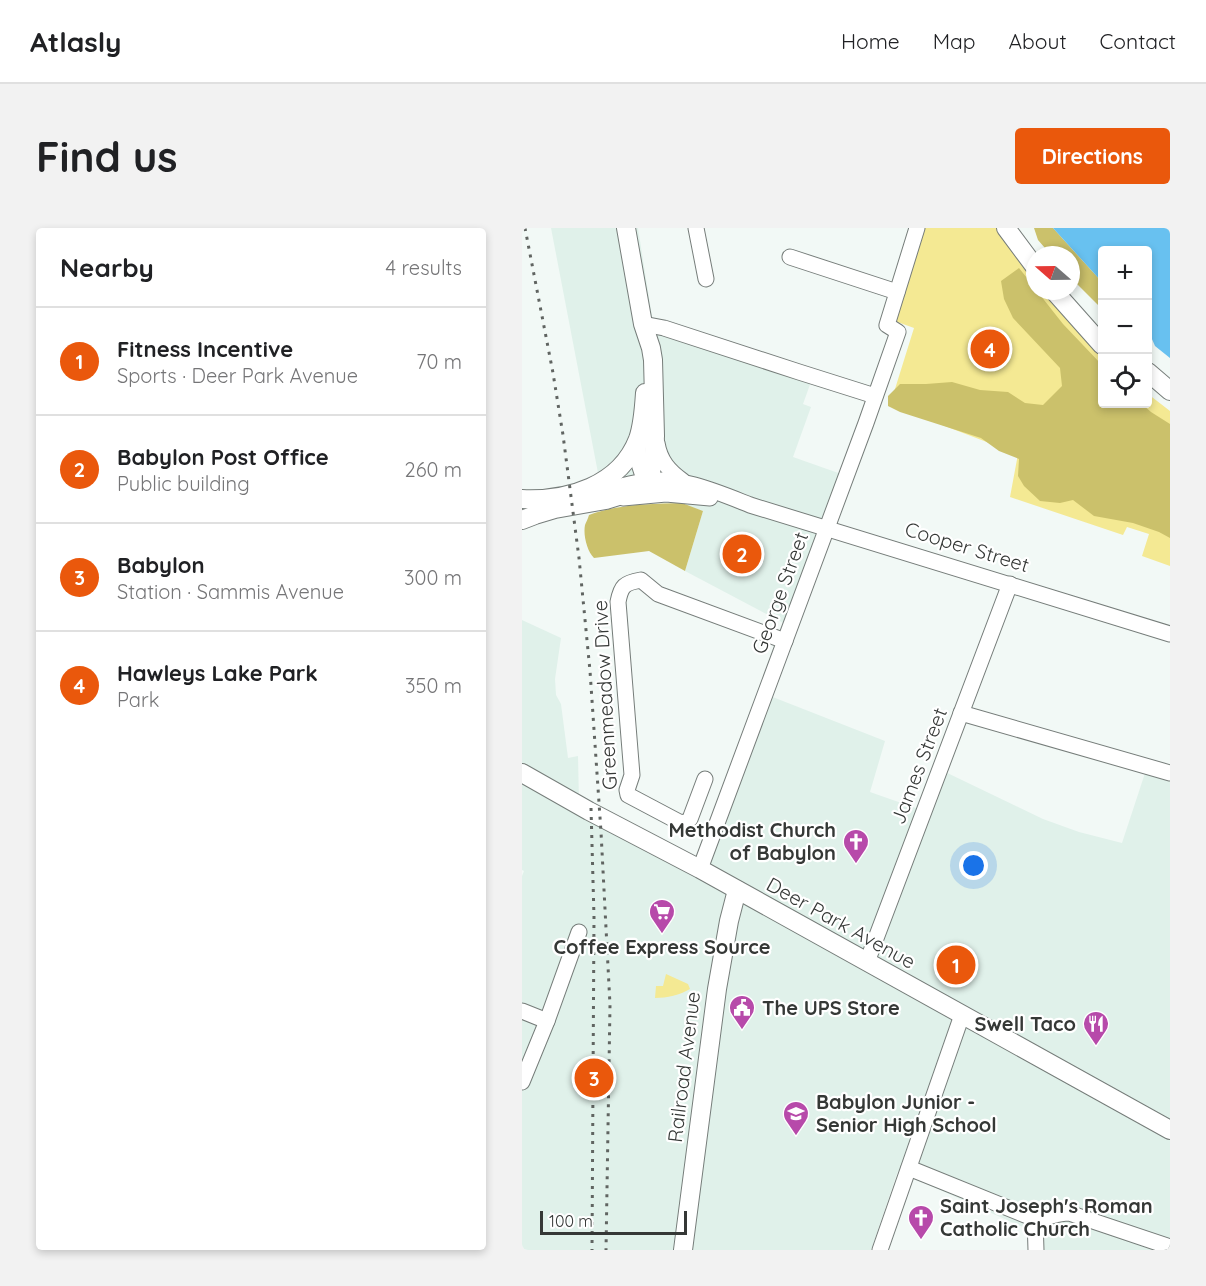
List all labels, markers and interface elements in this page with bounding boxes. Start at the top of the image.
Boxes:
text: Atlasly [30,24,121,59]
text: Home [841,28,900,54]
text: Map [933,28,976,54]
text: About [1009,28,1067,54]
text: Contact [1100,28,1176,54]
button: Directions [1015,128,1170,184]
text: Find us [36,130,178,183]
north arrow [1026,246,1080,300]
map controls [1098,246,1152,408]
button: + [1098,246,1152,300]
text: Nearby [60,251,154,284]
text: 4 results [386,255,462,280]
button: − [1098,300,1152,354]
pin: 4 [970,326,1010,372]
text: Fitness Incentive [117,335,293,363]
text: 1 [76,349,83,374]
text: 70 m [416,349,462,374]
button: locate [1098,354,1152,408]
text: Sports · Deer Park Avenue [117,363,358,388]
text: Babylon Post Office [117,443,329,471]
text: 2 [74,457,85,482]
text: 260 m [405,457,462,482]
text: Public building [117,471,250,496]
street label: Cooper Street [902,516,1032,577]
street label: George Street [746,528,813,657]
pin: 2 [722,532,762,576]
text: Babylon [117,551,205,579]
text: 3 [74,565,85,590]
text: 300 m [404,565,462,590]
text: Station · Sammis Avenue [117,579,344,604]
street label: Greenmeadow Drive [587,600,622,791]
text: Hawleys Lake Park [117,659,318,687]
text: 4 [74,673,85,698]
text: 350 m [405,673,462,698]
text: Park [117,687,159,712]
street label: James Street [885,704,952,828]
place label: Methodist Church of Babylon [668,817,836,865]
church icon: Methodist Church of Babylon [841,827,871,865]
your location [959,851,988,880]
street label: Deer Park Avenue [762,871,920,974]
supermarket icon: Coffee Express Source [647,897,677,935]
place label: Coffee Express Source [554,934,770,959]
pin: 1 [936,942,976,988]
street label: Railroad Avenue [662,990,705,1144]
public building icon: The UPS Store [727,993,757,1031]
place label: The UPS Store [762,995,900,1020]
restaurant icon: Swell Taco [1081,1009,1111,1047]
place label: Swell Taco [975,1011,1076,1036]
pin: 3 [574,1056,614,1100]
place label: Babylon Junior - Senior High School [816,1089,997,1137]
school or university icon: Babylon Junior - Senior High School [781,1099,811,1137]
place label: Saint Joseph's Roman Catholic Church [940,1193,1153,1241]
church icon: Saint Joseph's Roman Catholic Church [906,1203,936,1241]
scale bar [540,1208,687,1236]
text: 100 m [549,1211,593,1231]

